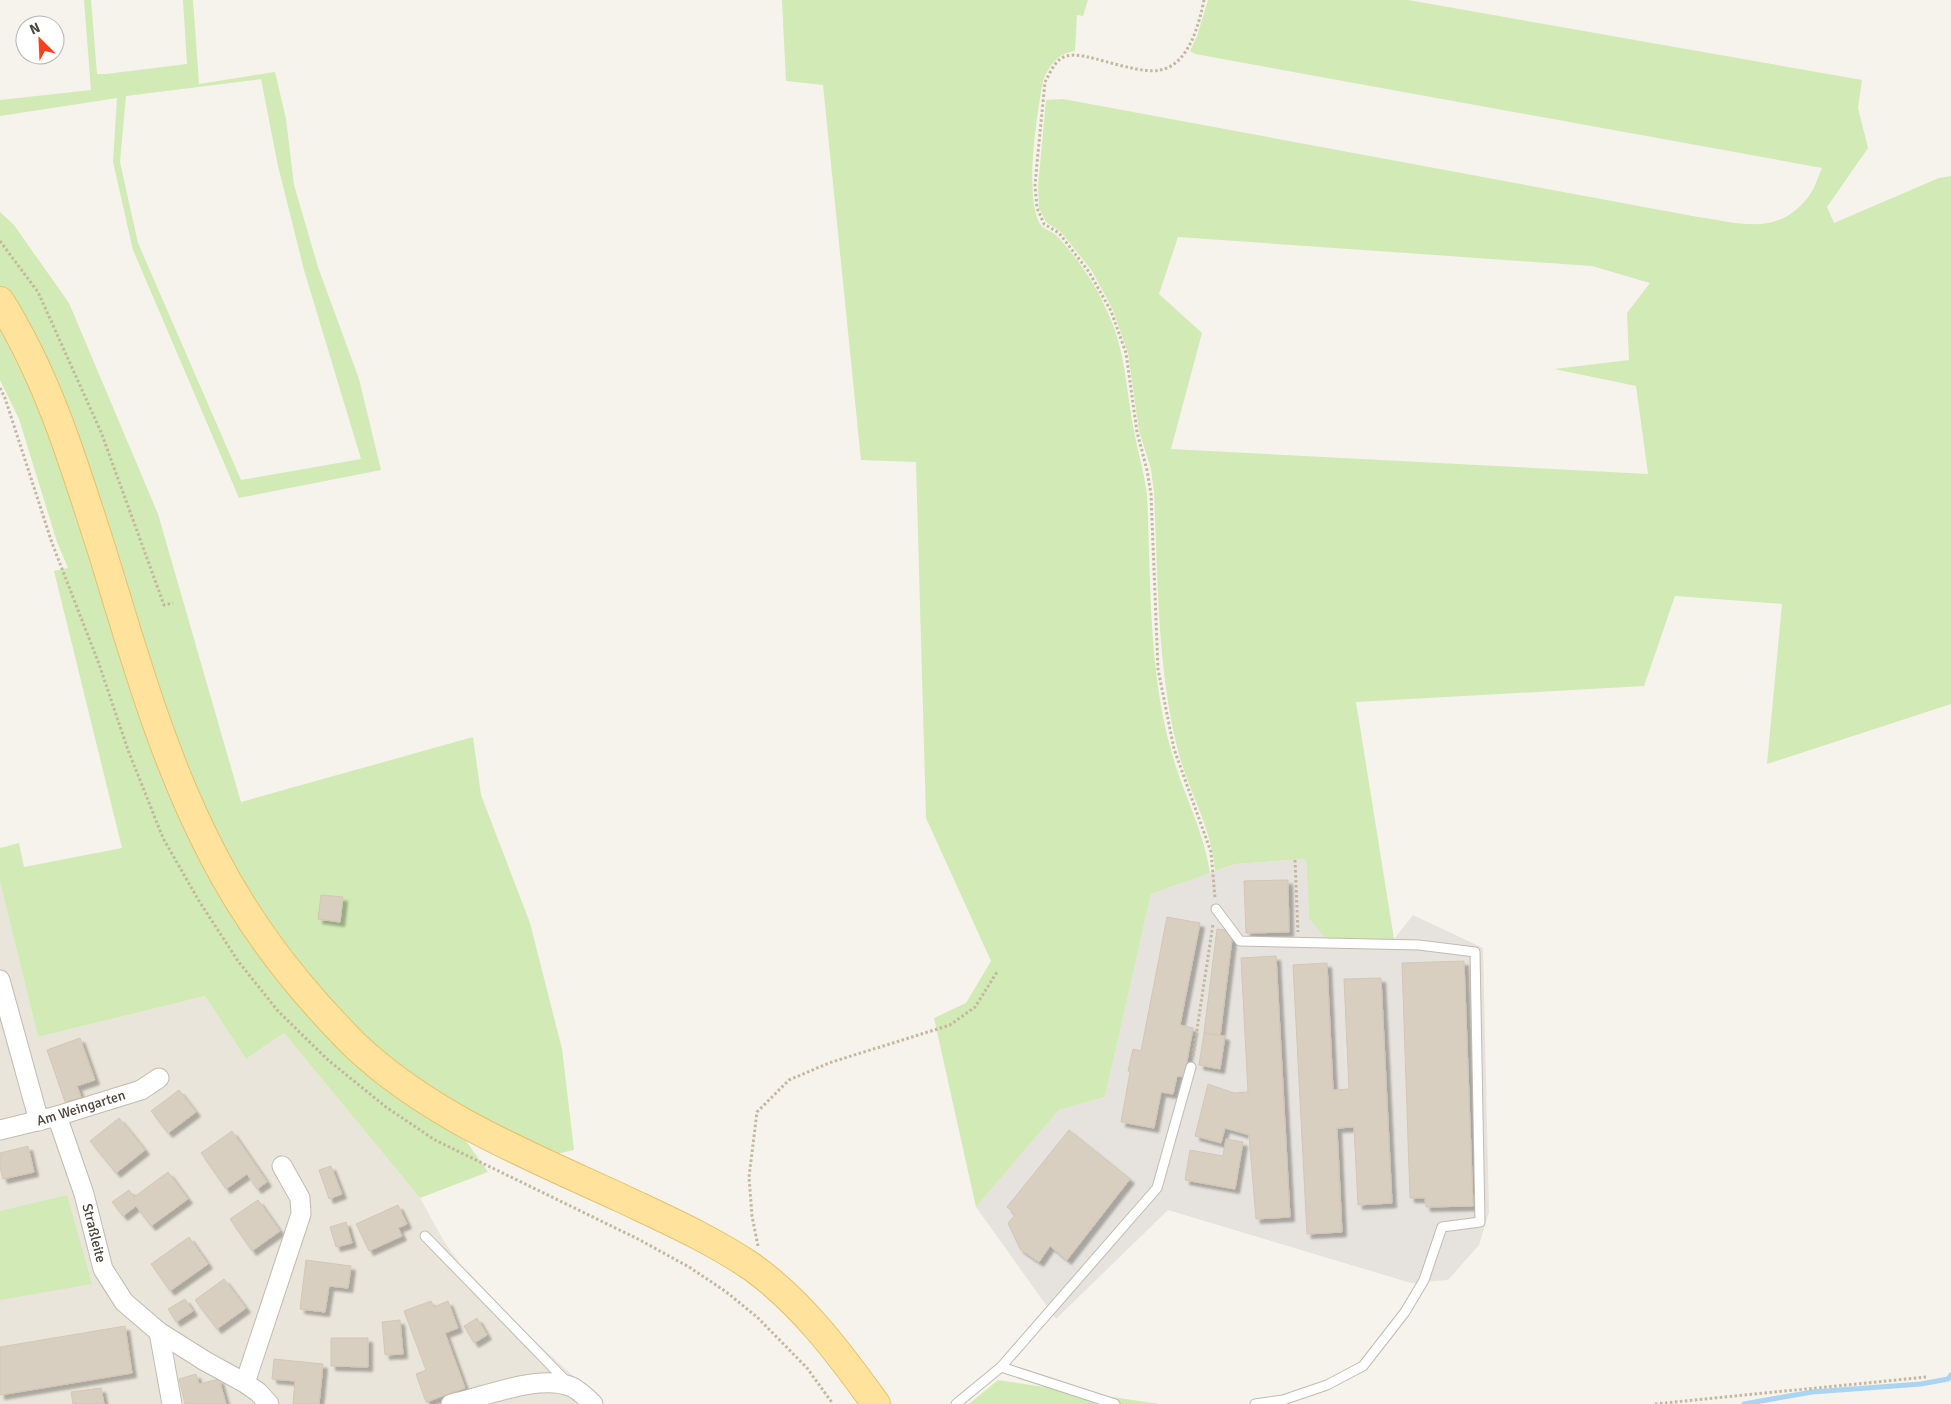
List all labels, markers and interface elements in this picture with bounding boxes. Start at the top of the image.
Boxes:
north arrow [15,15,65,65]
text: N [27,19,43,38]
street label: Am Weingarten [35,1086,127,1130]
street label: Straßleite [78,1202,110,1264]

